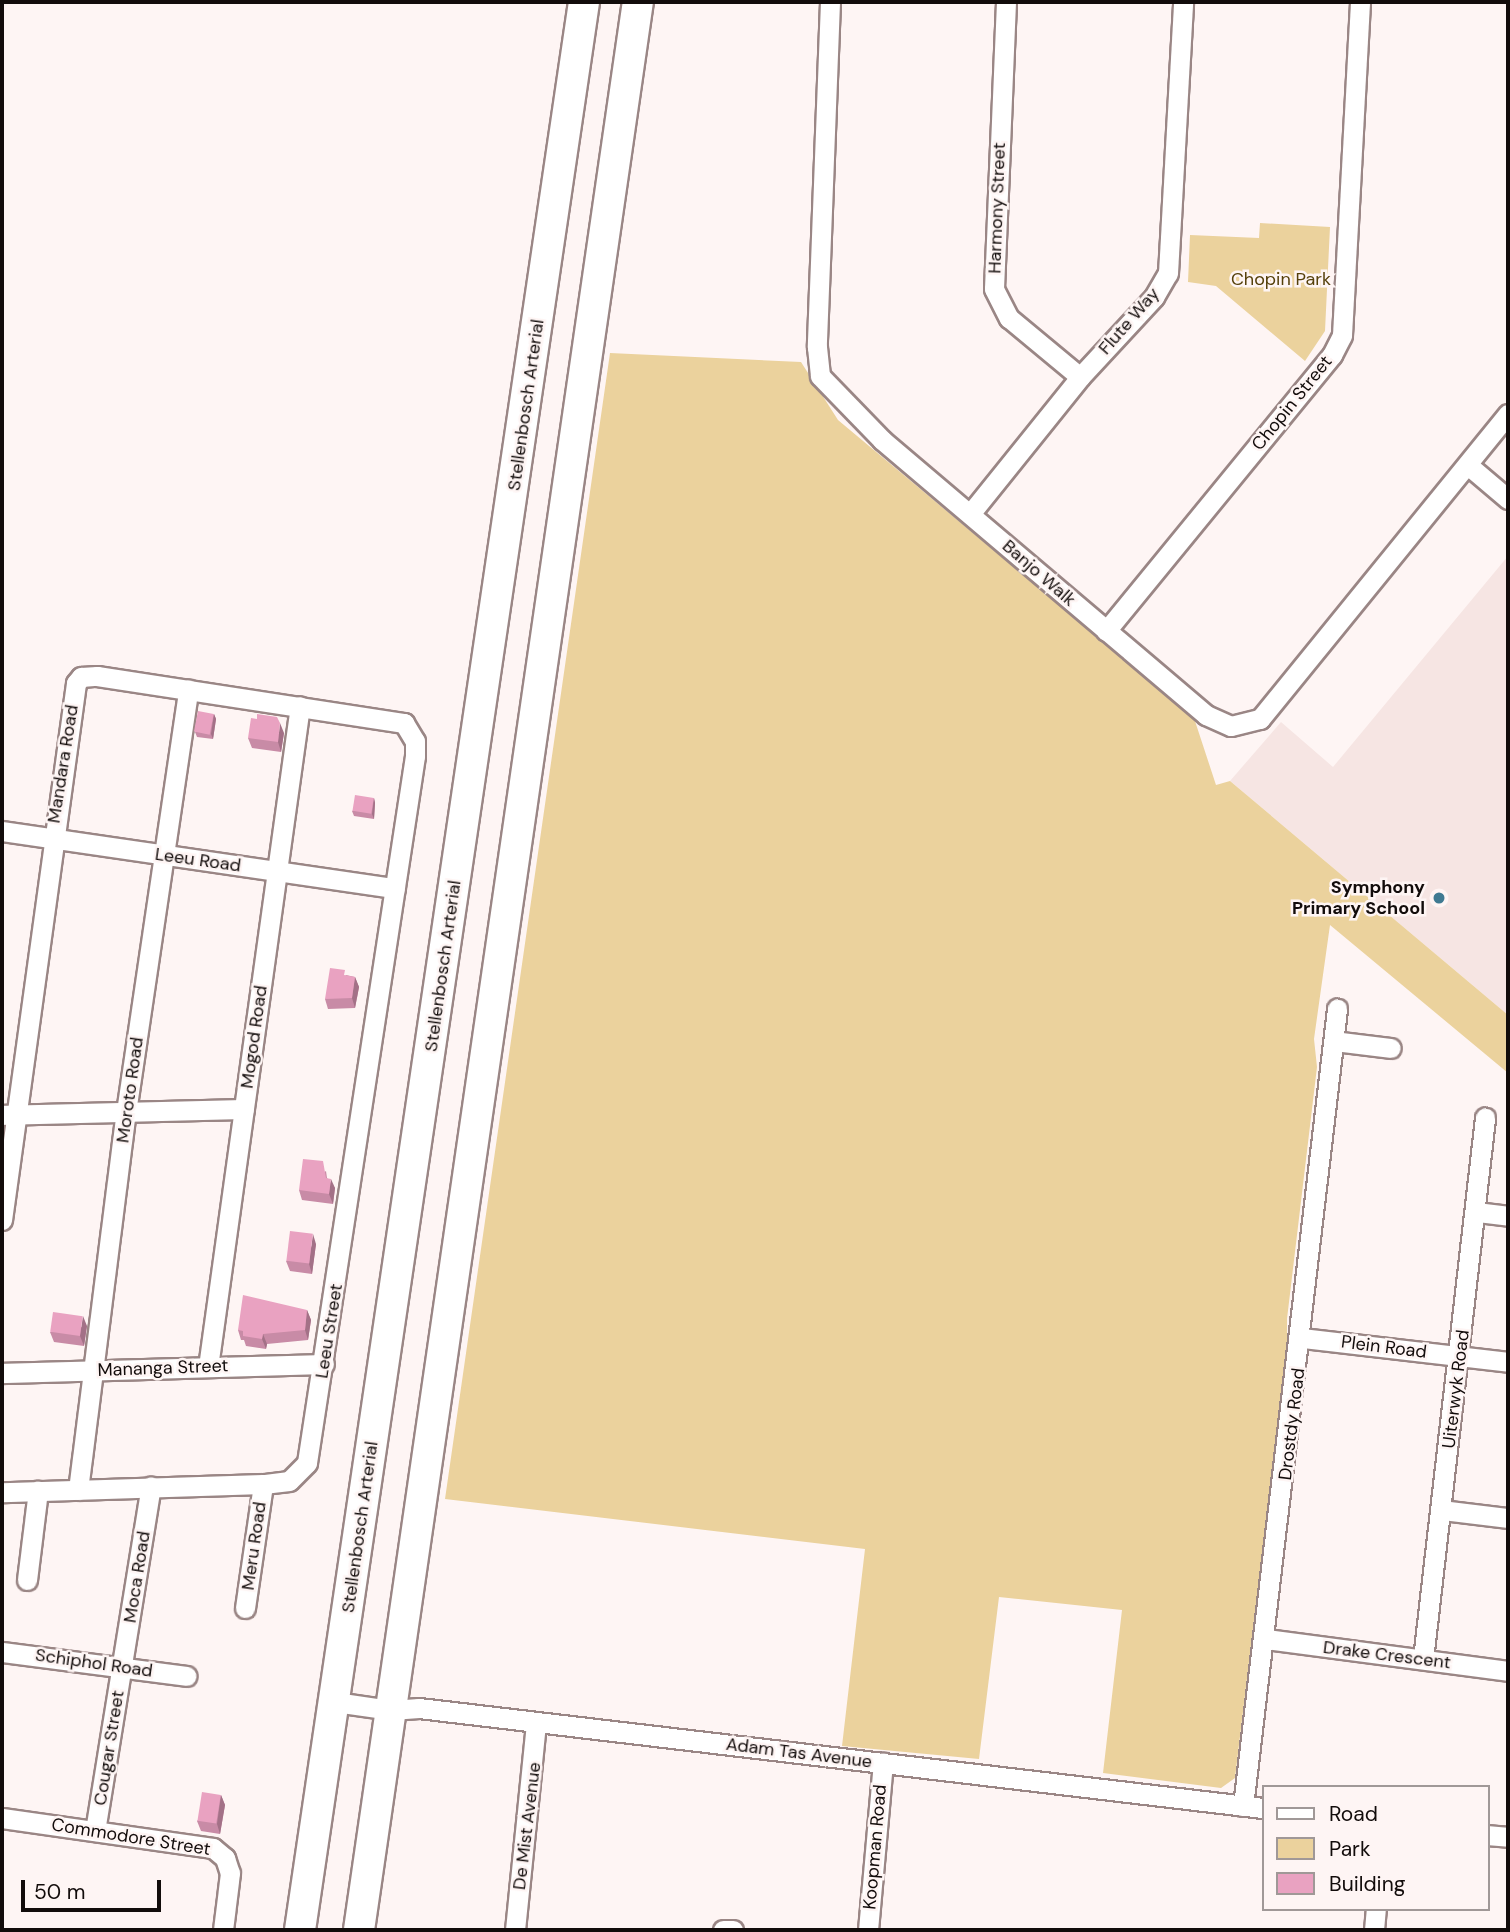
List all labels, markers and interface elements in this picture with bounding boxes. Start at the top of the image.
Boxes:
street label: Harmony Street [984,142,1010,274]
park label: Chopin Park [1231,268,1331,290]
street label: Flute Way [1094,283,1164,359]
street label: Stellenbosch Arterial [503,318,549,492]
street label: Chopin Street [1247,351,1337,455]
street label: Banjo Walk [998,535,1080,611]
street label: Mandara Road [43,703,83,825]
street label: Leeu Road [154,843,242,877]
place label: Symphony Primary School [1292,877,1425,920]
street label: Stellenbosch Arterial [420,879,466,1053]
marker: Symphony Primary School [1431,890,1447,906]
street label: Mogod Road [236,984,272,1090]
street label: Moroto Road [112,1036,148,1144]
street label: Leeu Street [311,1282,347,1380]
street label: Uiterwyk Road [1438,1328,1474,1450]
street label: Plein Road [1340,1331,1428,1363]
street label: Mananga Street [97,1355,229,1381]
street label: Drostdy Road [1274,1367,1310,1481]
street label: Stellenbosch Arterial [337,1440,383,1614]
street label: Meru Road [237,1500,271,1592]
street label: Moca Road [119,1530,155,1624]
street label: Drake Crescent [1322,1636,1452,1674]
street label: Schiphol Road [34,1644,154,1682]
street label: Cougar Street [89,1689,129,1807]
street label: Adam Tas Avenue [725,1733,873,1773]
street label: De Mist Avenue [508,1761,546,1891]
street label: Koopman Road [859,1784,891,1910]
legend [1262,1785,1489,1911]
text: Road [1329,1800,1378,1828]
street label: Commodore Street [50,1814,212,1860]
text: Park [1329,1835,1370,1863]
scale bar [24,1866,164,1910]
text: Building [1329,1870,1405,1898]
text: 50 m [34,1878,85,1906]

